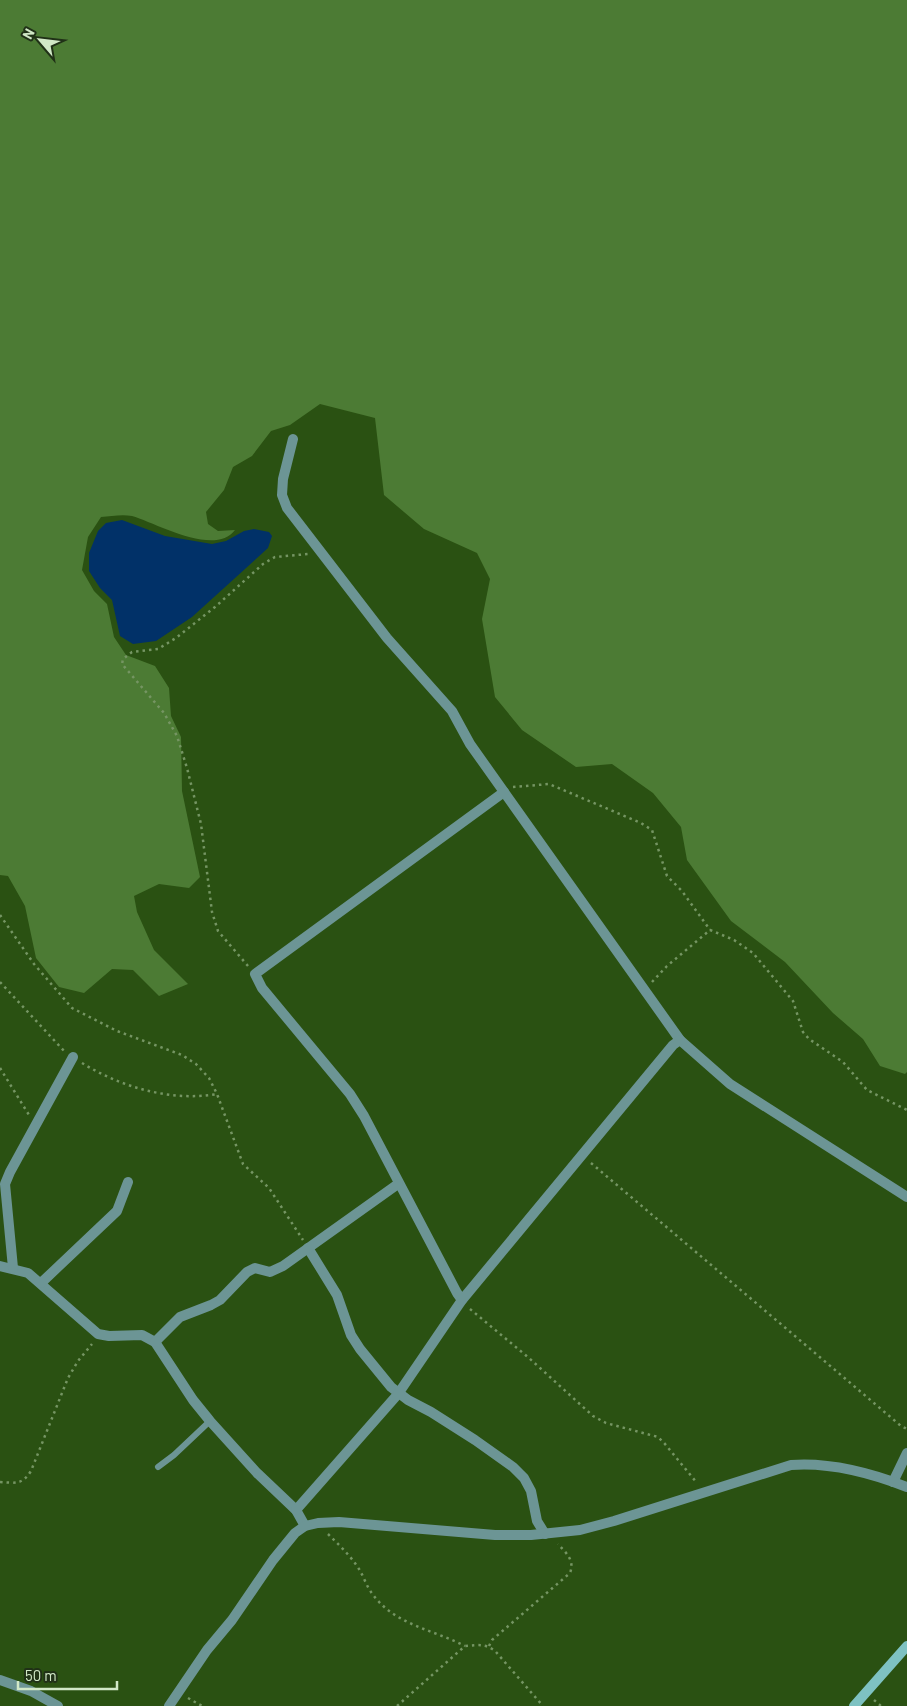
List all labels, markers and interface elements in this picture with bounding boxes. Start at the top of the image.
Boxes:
north arrow [15,15,65,65]
text: N [18,26,38,42]
scale bar [18,1658,116,1690]
text: 50 m [25,1666,57,1684]

